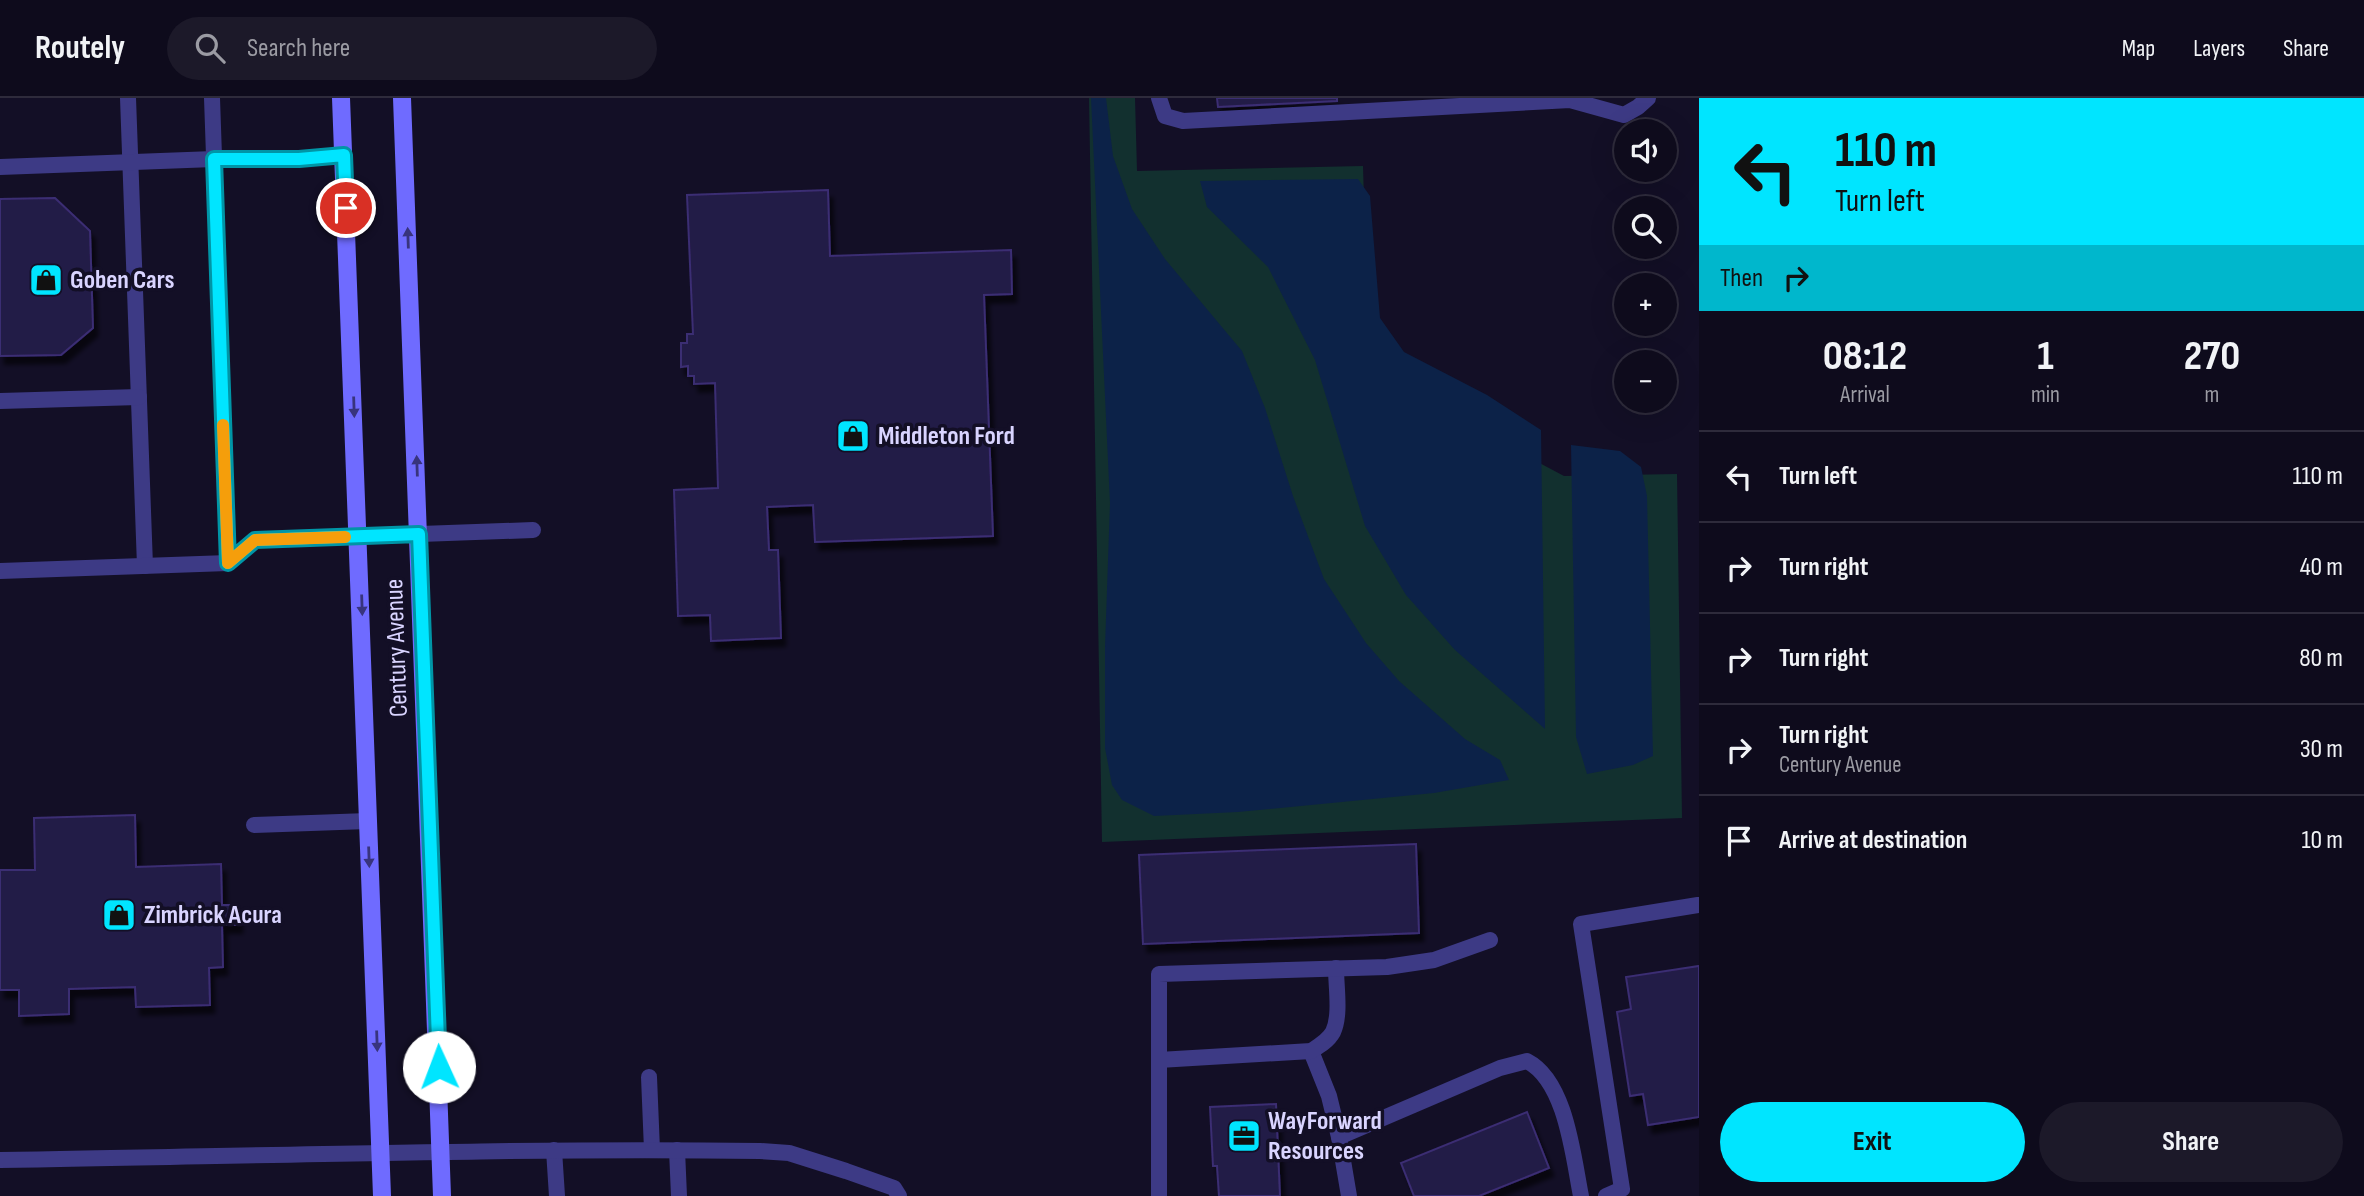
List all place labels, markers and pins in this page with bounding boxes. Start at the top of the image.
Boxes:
pin [316,178,376,238]
shop icon: Goben Cars [27,261,65,299]
place label: Goben Cars [70,265,175,296]
shop icon: Middleton Ford [834,417,872,455]
place label: Middleton Ford [878,421,1015,452]
shop icon: Zimbrick Acura [100,896,138,934]
place label: Zimbrick Acura [144,900,282,931]
place label: WayForward Resources [1268,1106,1382,1167]
office icon: WayForward Resources [1225,1117,1263,1155]

